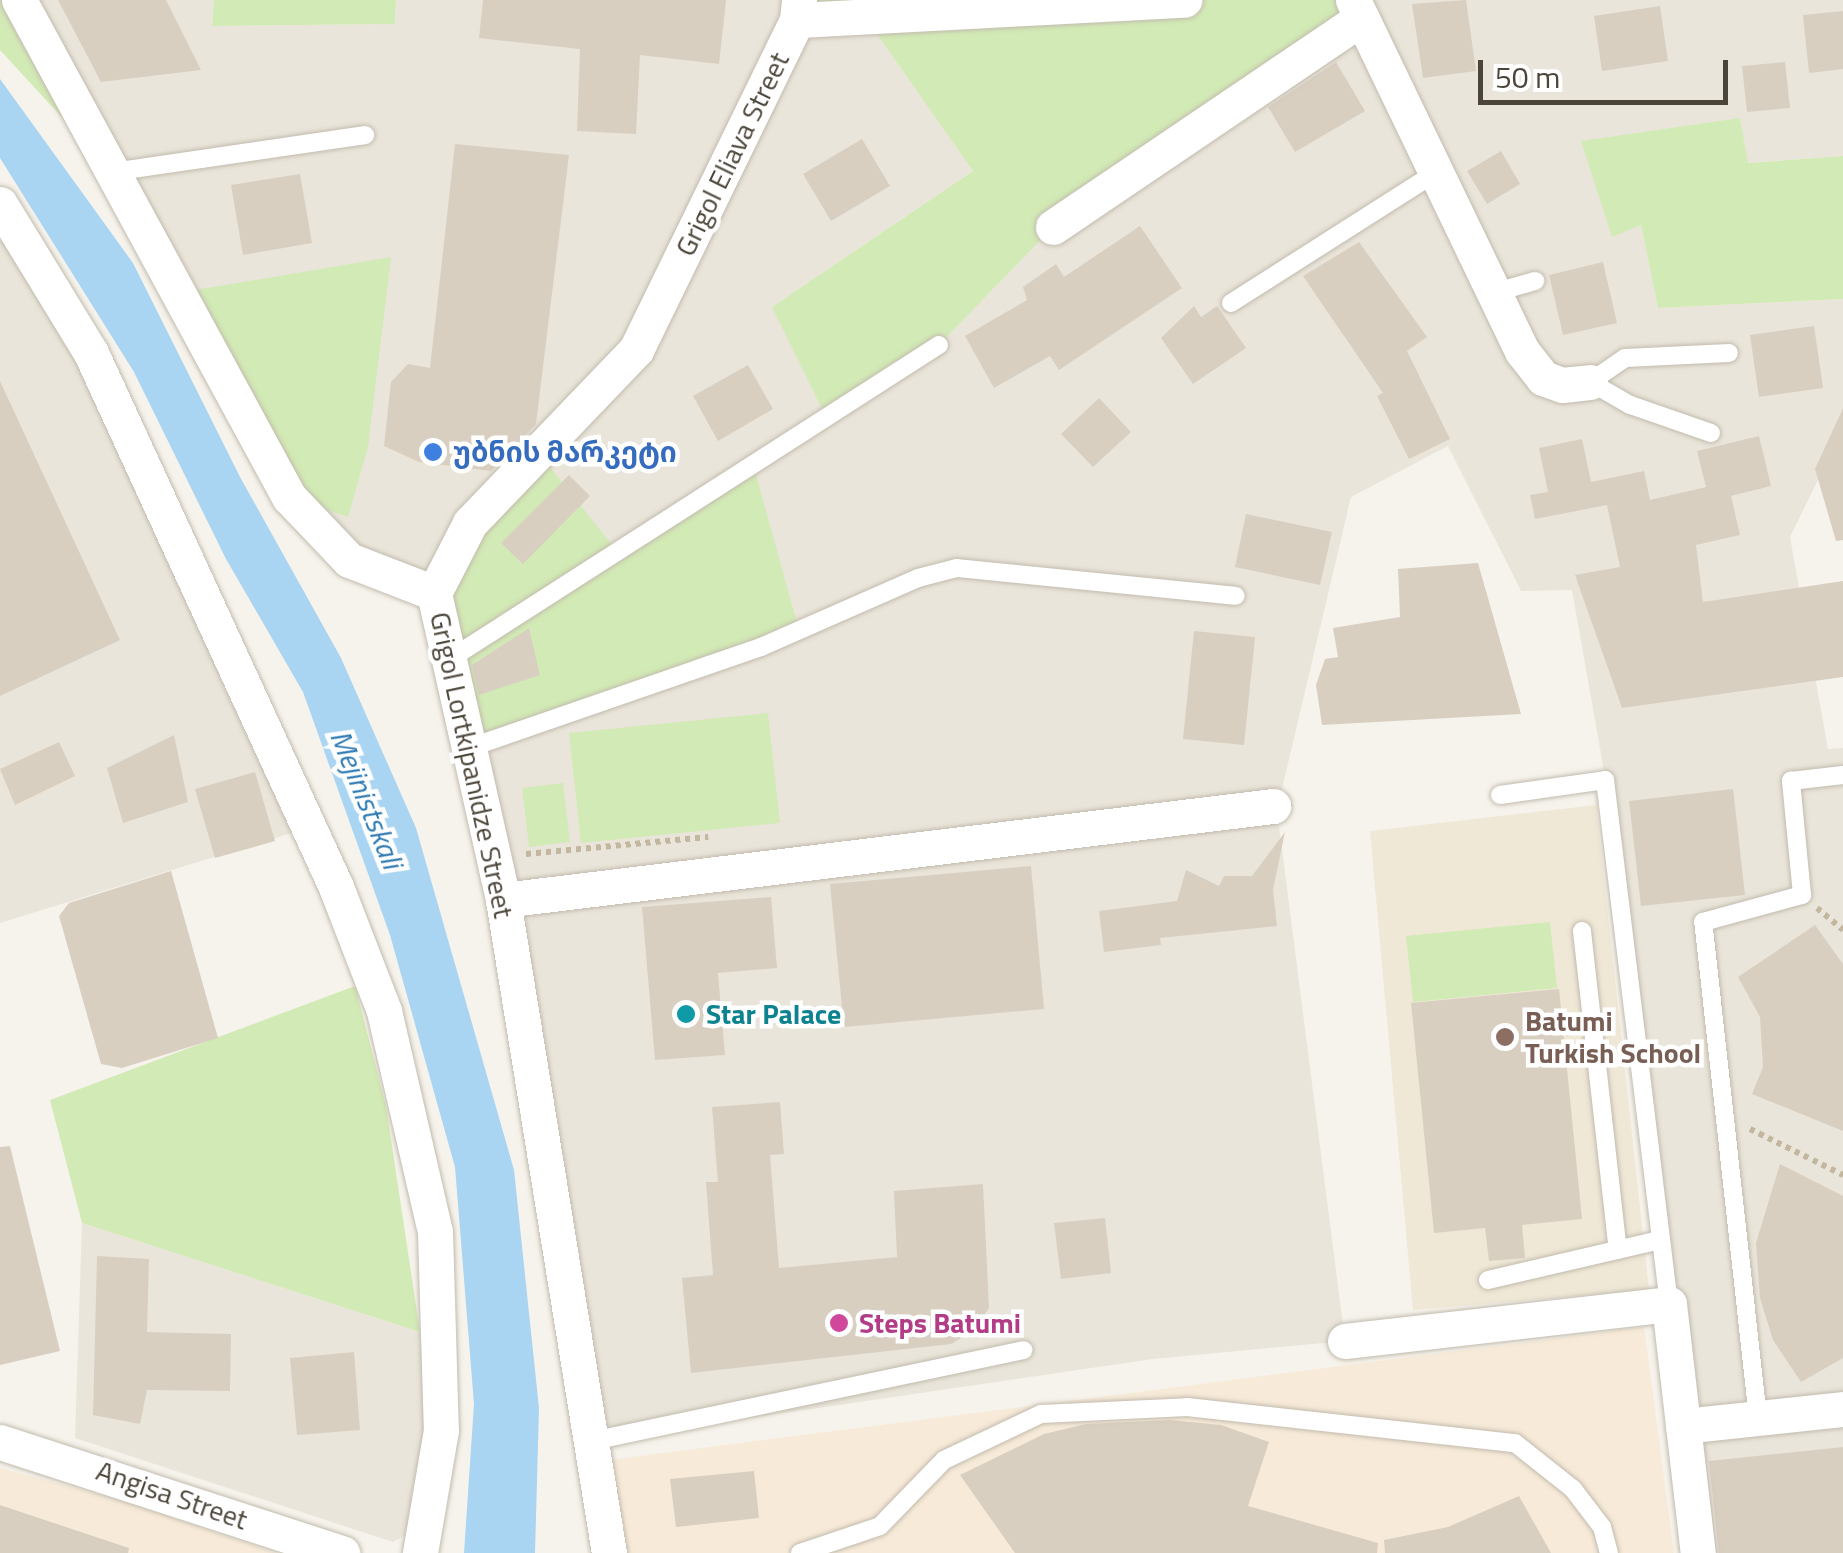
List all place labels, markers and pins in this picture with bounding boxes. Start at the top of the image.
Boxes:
place label: უბნის მარკეტი [453,435,677,469]
marker: უბნის მარკეტი [422,441,444,463]
place label: Star Palace [706,997,841,1031]
marker: Star Palace [675,1003,697,1025]
place label: Batumi Turkish School [1525,1004,1701,1070]
marker: Batumi Turkish School [1494,1026,1516,1048]
place label: Steps Batumi [859,1306,1021,1340]
marker: Steps Batumi [828,1312,850,1334]

